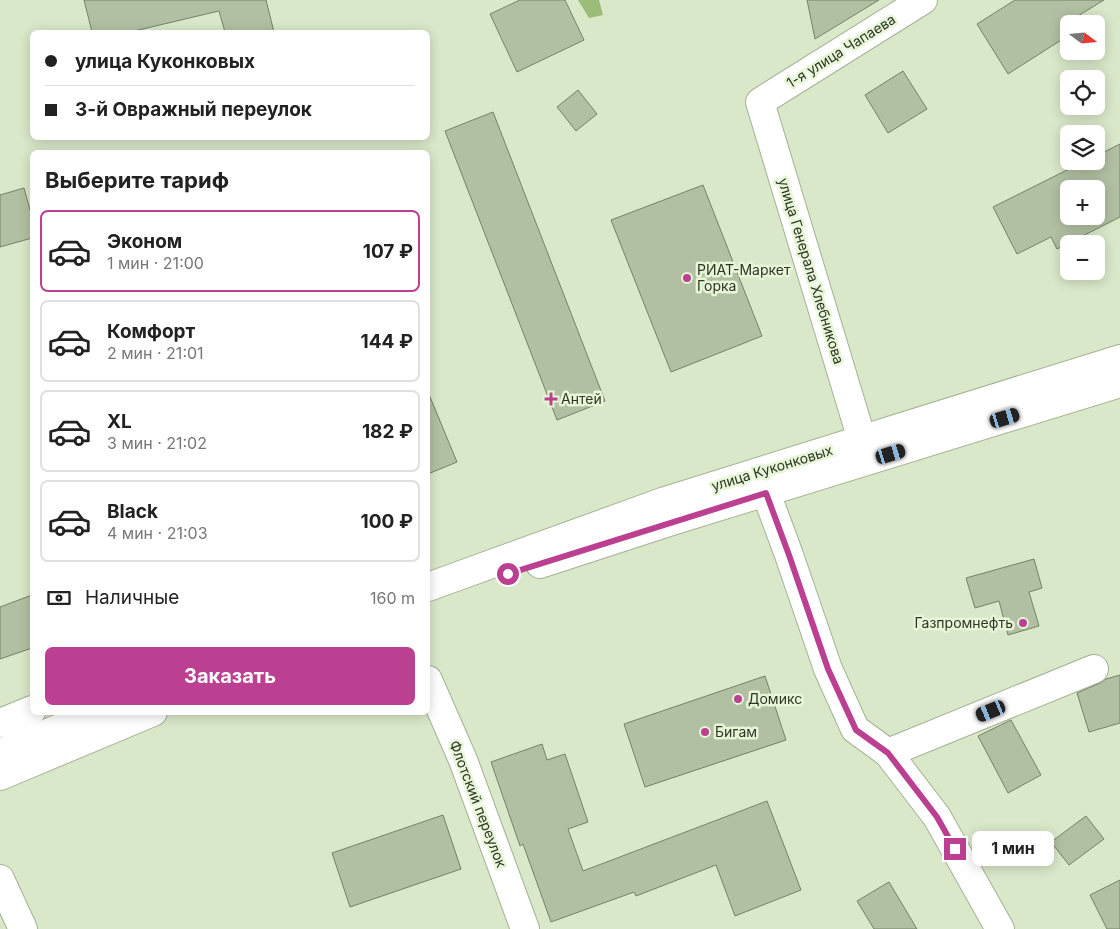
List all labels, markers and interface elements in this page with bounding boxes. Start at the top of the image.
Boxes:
street label: 1-я улица Чапаева [783,10,898,91]
north arrow [1060,15,1105,60]
map controls [1060,15,1105,280]
text: улица Куконковых [75,50,255,73]
button: locate [1060,70,1105,115]
text: 3-й Овражный переулок [75,98,312,121]
button: layers [1060,125,1105,170]
text: Выберите тариф [45,167,229,193]
street label: улица Генерала Хлебникова [775,176,848,366]
button: + [1060,180,1105,225]
icon: car [47,229,92,274]
text: Эконом [107,230,182,253]
button: − [1060,235,1105,280]
text: 107 ₽ [363,240,413,263]
text: 1 мин · 21:00 [107,253,204,273]
place label: РИАТ-Маркет Горка [697,261,791,294]
marker: РИАТ-Маркет Горка [681,272,693,284]
icon: car [47,319,92,364]
text: Комфорт [107,320,195,343]
text: 144 ₽ [361,330,413,353]
text: 2 мин · 21:01 [107,343,204,363]
place label: Антей [561,390,602,407]
marker: Антей [545,393,557,405]
car [988,406,1021,430]
icon: car [47,409,92,454]
text: XL [107,410,132,433]
text: 182 ₽ [362,420,413,443]
text: 3 мин · 21:02 [107,433,207,453]
street label: улица Куконковых [709,441,835,494]
car [874,442,907,466]
icon: car [47,499,92,544]
text: Black [107,500,158,523]
text: 100 ₽ [361,510,413,533]
text: 4 мин · 21:03 [107,523,208,543]
route start [497,563,519,585]
icon: cash [45,584,73,612]
text: Наличные [85,586,179,609]
text: 160 m [370,588,415,608]
place label: Газпромнефть [915,614,1013,631]
marker: Газпромнефть [1017,617,1029,629]
button: Заказать [45,647,415,705]
place label: Домикс [748,690,802,707]
marker: Домикс [732,693,744,705]
car [974,698,1007,724]
place label: Бигам [715,723,757,740]
marker: Бигам [699,726,711,738]
street label: Флотский переулок [446,738,511,870]
callout: 1 мин [972,832,1055,866]
route end [944,838,966,860]
text: 1 мин [991,838,1035,858]

